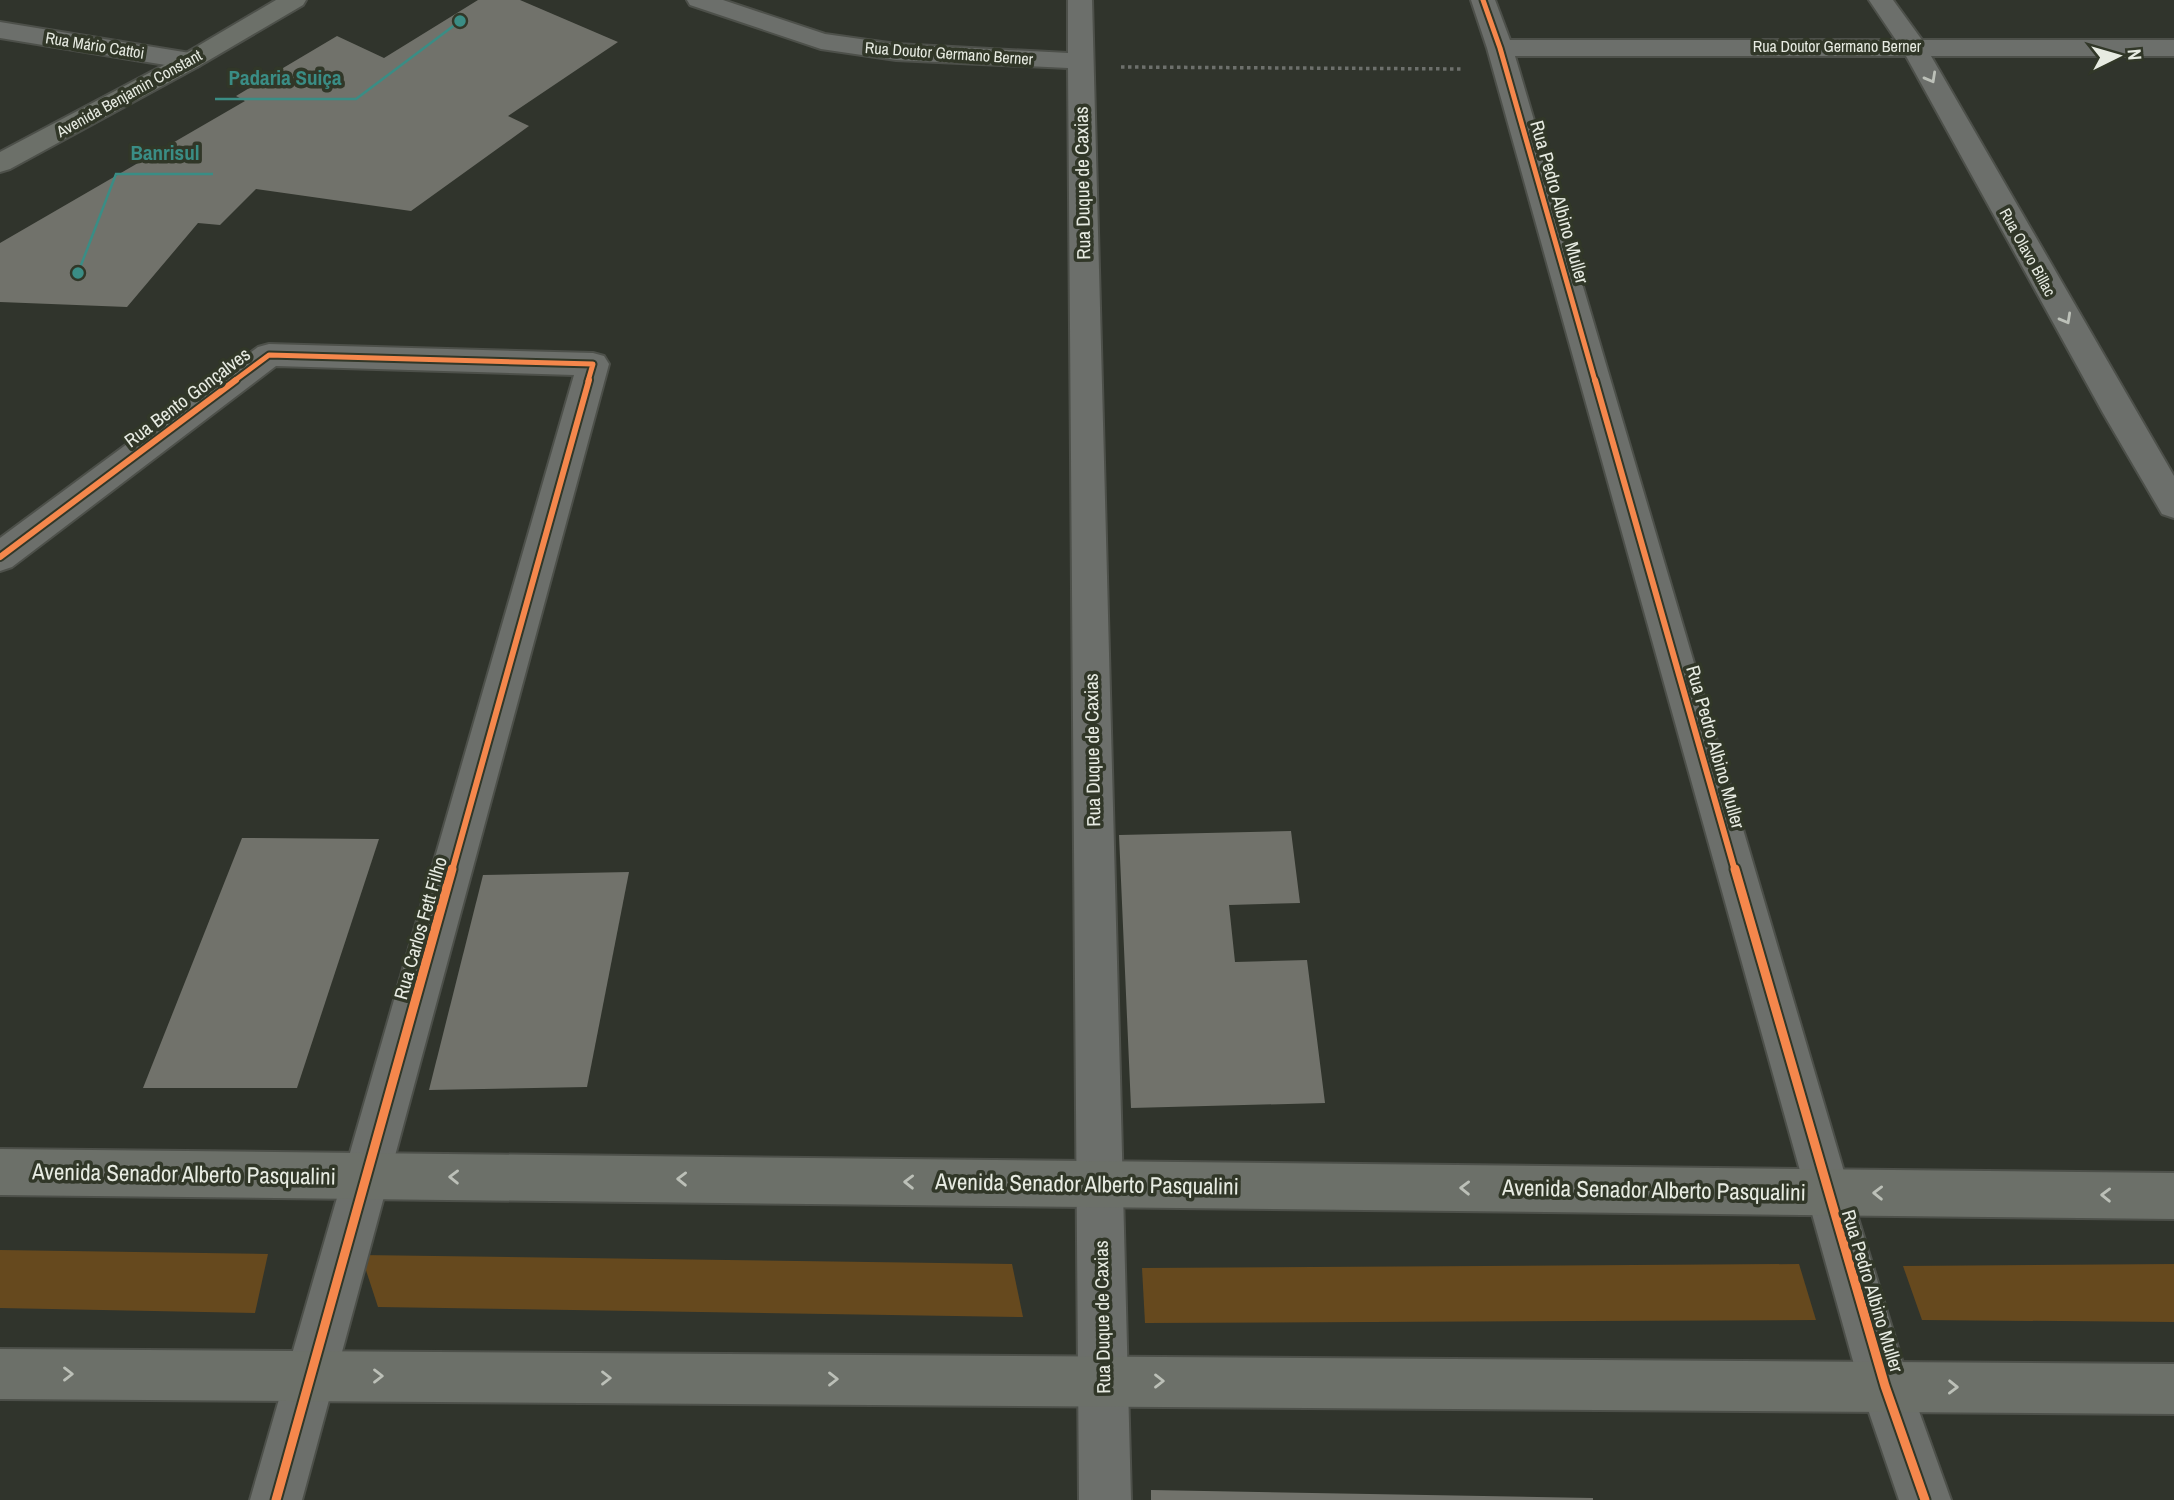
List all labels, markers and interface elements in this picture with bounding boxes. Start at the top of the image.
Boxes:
north arrow [2083,21,2153,91]
street label: Rua Mário Cattoi [44,26,146,64]
street label: Rua Doutor Germano Berner [1753,35,1922,57]
street label: Rua Doutor Germano Berner [864,36,1034,70]
street label: Avenida Benjamin Constant [51,44,206,143]
text: N [2121,48,2148,61]
callout: Padaria Suiça [215,57,356,99]
text: Padaria Suiça [229,63,342,92]
one-way arrow [1923,70,1936,83]
street label: Rua Duque de Caxias [1068,106,1096,260]
street label: Rua Pedro Albino Muller [1524,117,1596,288]
callout: Banrisul [116,132,213,174]
text: Banrisul [131,138,199,167]
street label: Rua Olavo Billac [1995,204,2062,300]
one-way arrow [2058,312,2071,324]
street label: Rua Bento Gonçalves [119,341,256,453]
street label: Rua Pedro Albino Muller [1680,662,1752,833]
street label: Rua Duque de Caxias [1078,673,1106,827]
street label: Rua Carlos Fett Filho [387,854,453,1002]
street label: Avenida Senador Alberto Pasqualini [31,1155,336,1192]
street label: Avenida Senador Alberto Pasqualini [934,1165,1239,1202]
one-way arrow [449,1169,459,1185]
street label: Avenida Senador Alberto Pasqualini [1501,1171,1806,1208]
one-way arrow [676,1172,687,1187]
one-way arrow [903,1174,914,1190]
one-way arrow [1459,1180,1470,1196]
one-way arrow [1873,1185,1884,1200]
one-way arrow [2100,1187,2111,1203]
street label: Rua Pedro Albino Muller [1836,1206,1910,1376]
street label: Rua Duque de Caxias [1088,1240,1116,1394]
one-way arrow [63,1366,74,1382]
one-way arrow [374,1368,384,1384]
one-way arrow [601,1370,612,1386]
one-way arrow [829,1371,839,1387]
one-way arrow [1154,1373,1165,1389]
one-way arrow [1948,1379,1959,1395]

